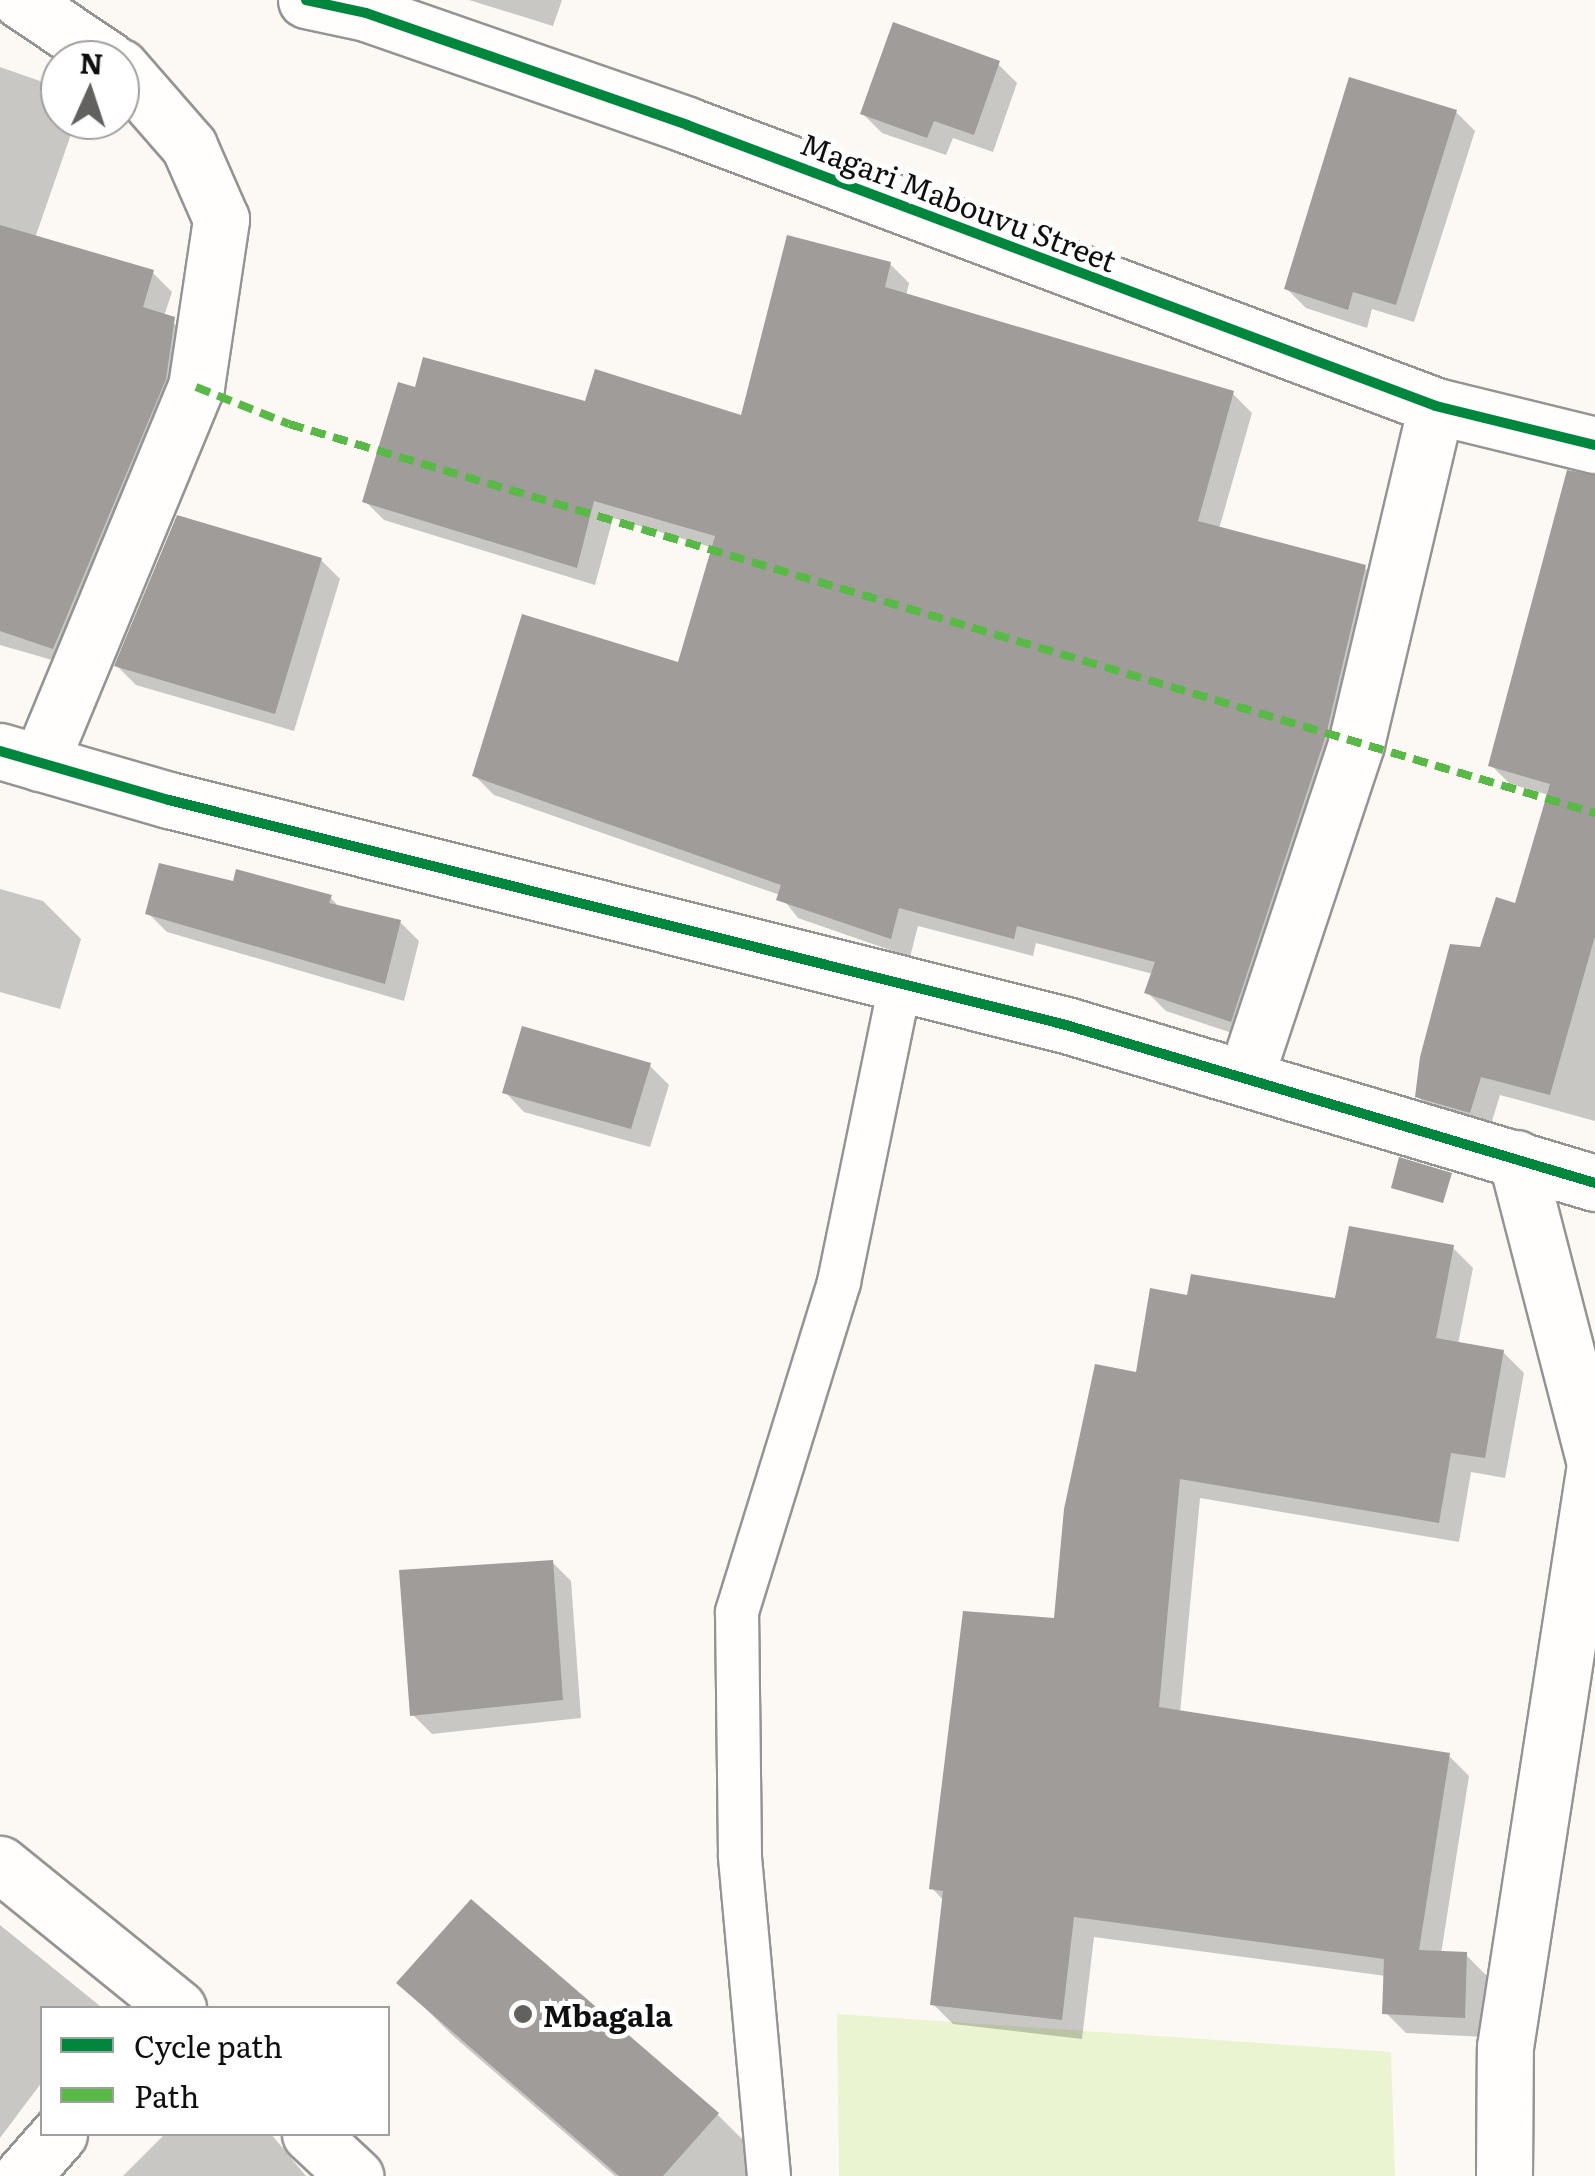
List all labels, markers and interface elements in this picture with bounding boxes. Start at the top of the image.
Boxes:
north arrow [40,40,140,140]
text: N [79,40,104,84]
street label: Magari Mabouvu Street [796,124,1122,278]
place label: Mbagala [543,1996,673,2032]
marker: Mbagala [512,2003,534,2025]
legend [40,2006,390,2136]
text: Cycle path [134,2023,283,2067]
text: Path [134,2073,199,2117]

